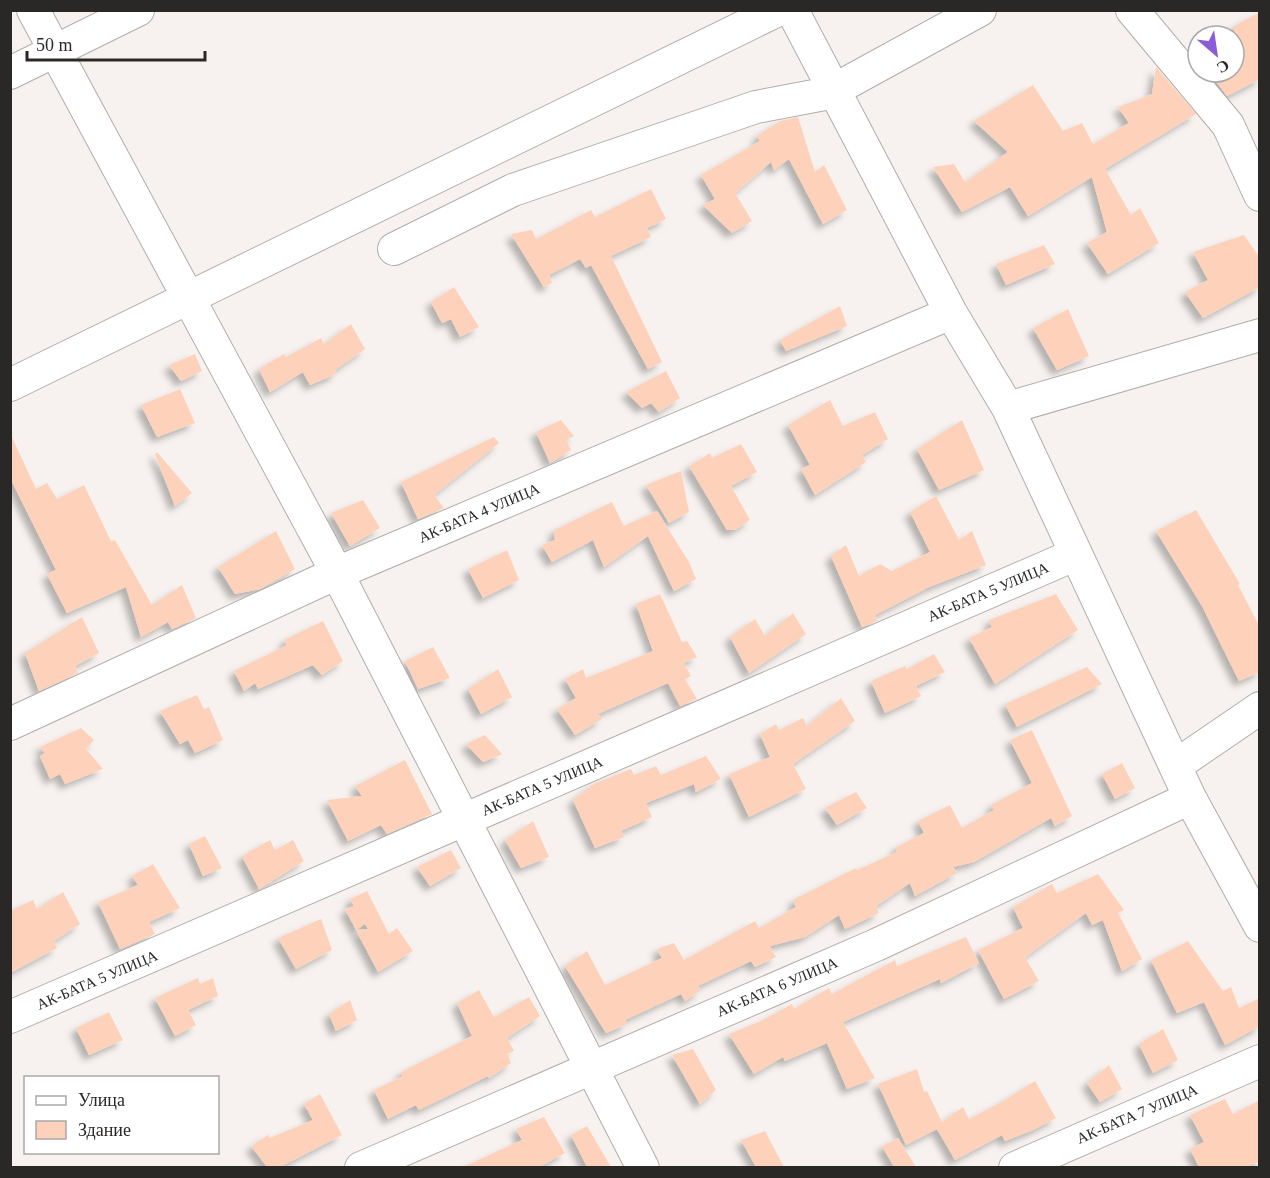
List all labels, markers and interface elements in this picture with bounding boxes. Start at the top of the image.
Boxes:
scale bar [27,24,206,62]
north arrow [1186,24,1246,84]
text: 50 m [36,35,73,55]
text: С [1214,56,1232,77]
street label: АК-БАТА 4 УЛИЦА [416,480,542,546]
street label: АК-БАТА 5 УЛИЦА [925,559,1051,625]
street label: АК-БАТА 5 УЛИЦА [479,753,605,819]
street label: АК-БАТА 5 УЛИЦА [34,947,160,1013]
street label: АК-БАТА 6 УЛИЦА [714,954,840,1020]
legend [24,1076,219,1154]
street label: АК-БАТА 7 УЛИЦА [1074,1081,1200,1147]
text: Улица [78,1090,125,1110]
text: Здание [78,1120,131,1140]

